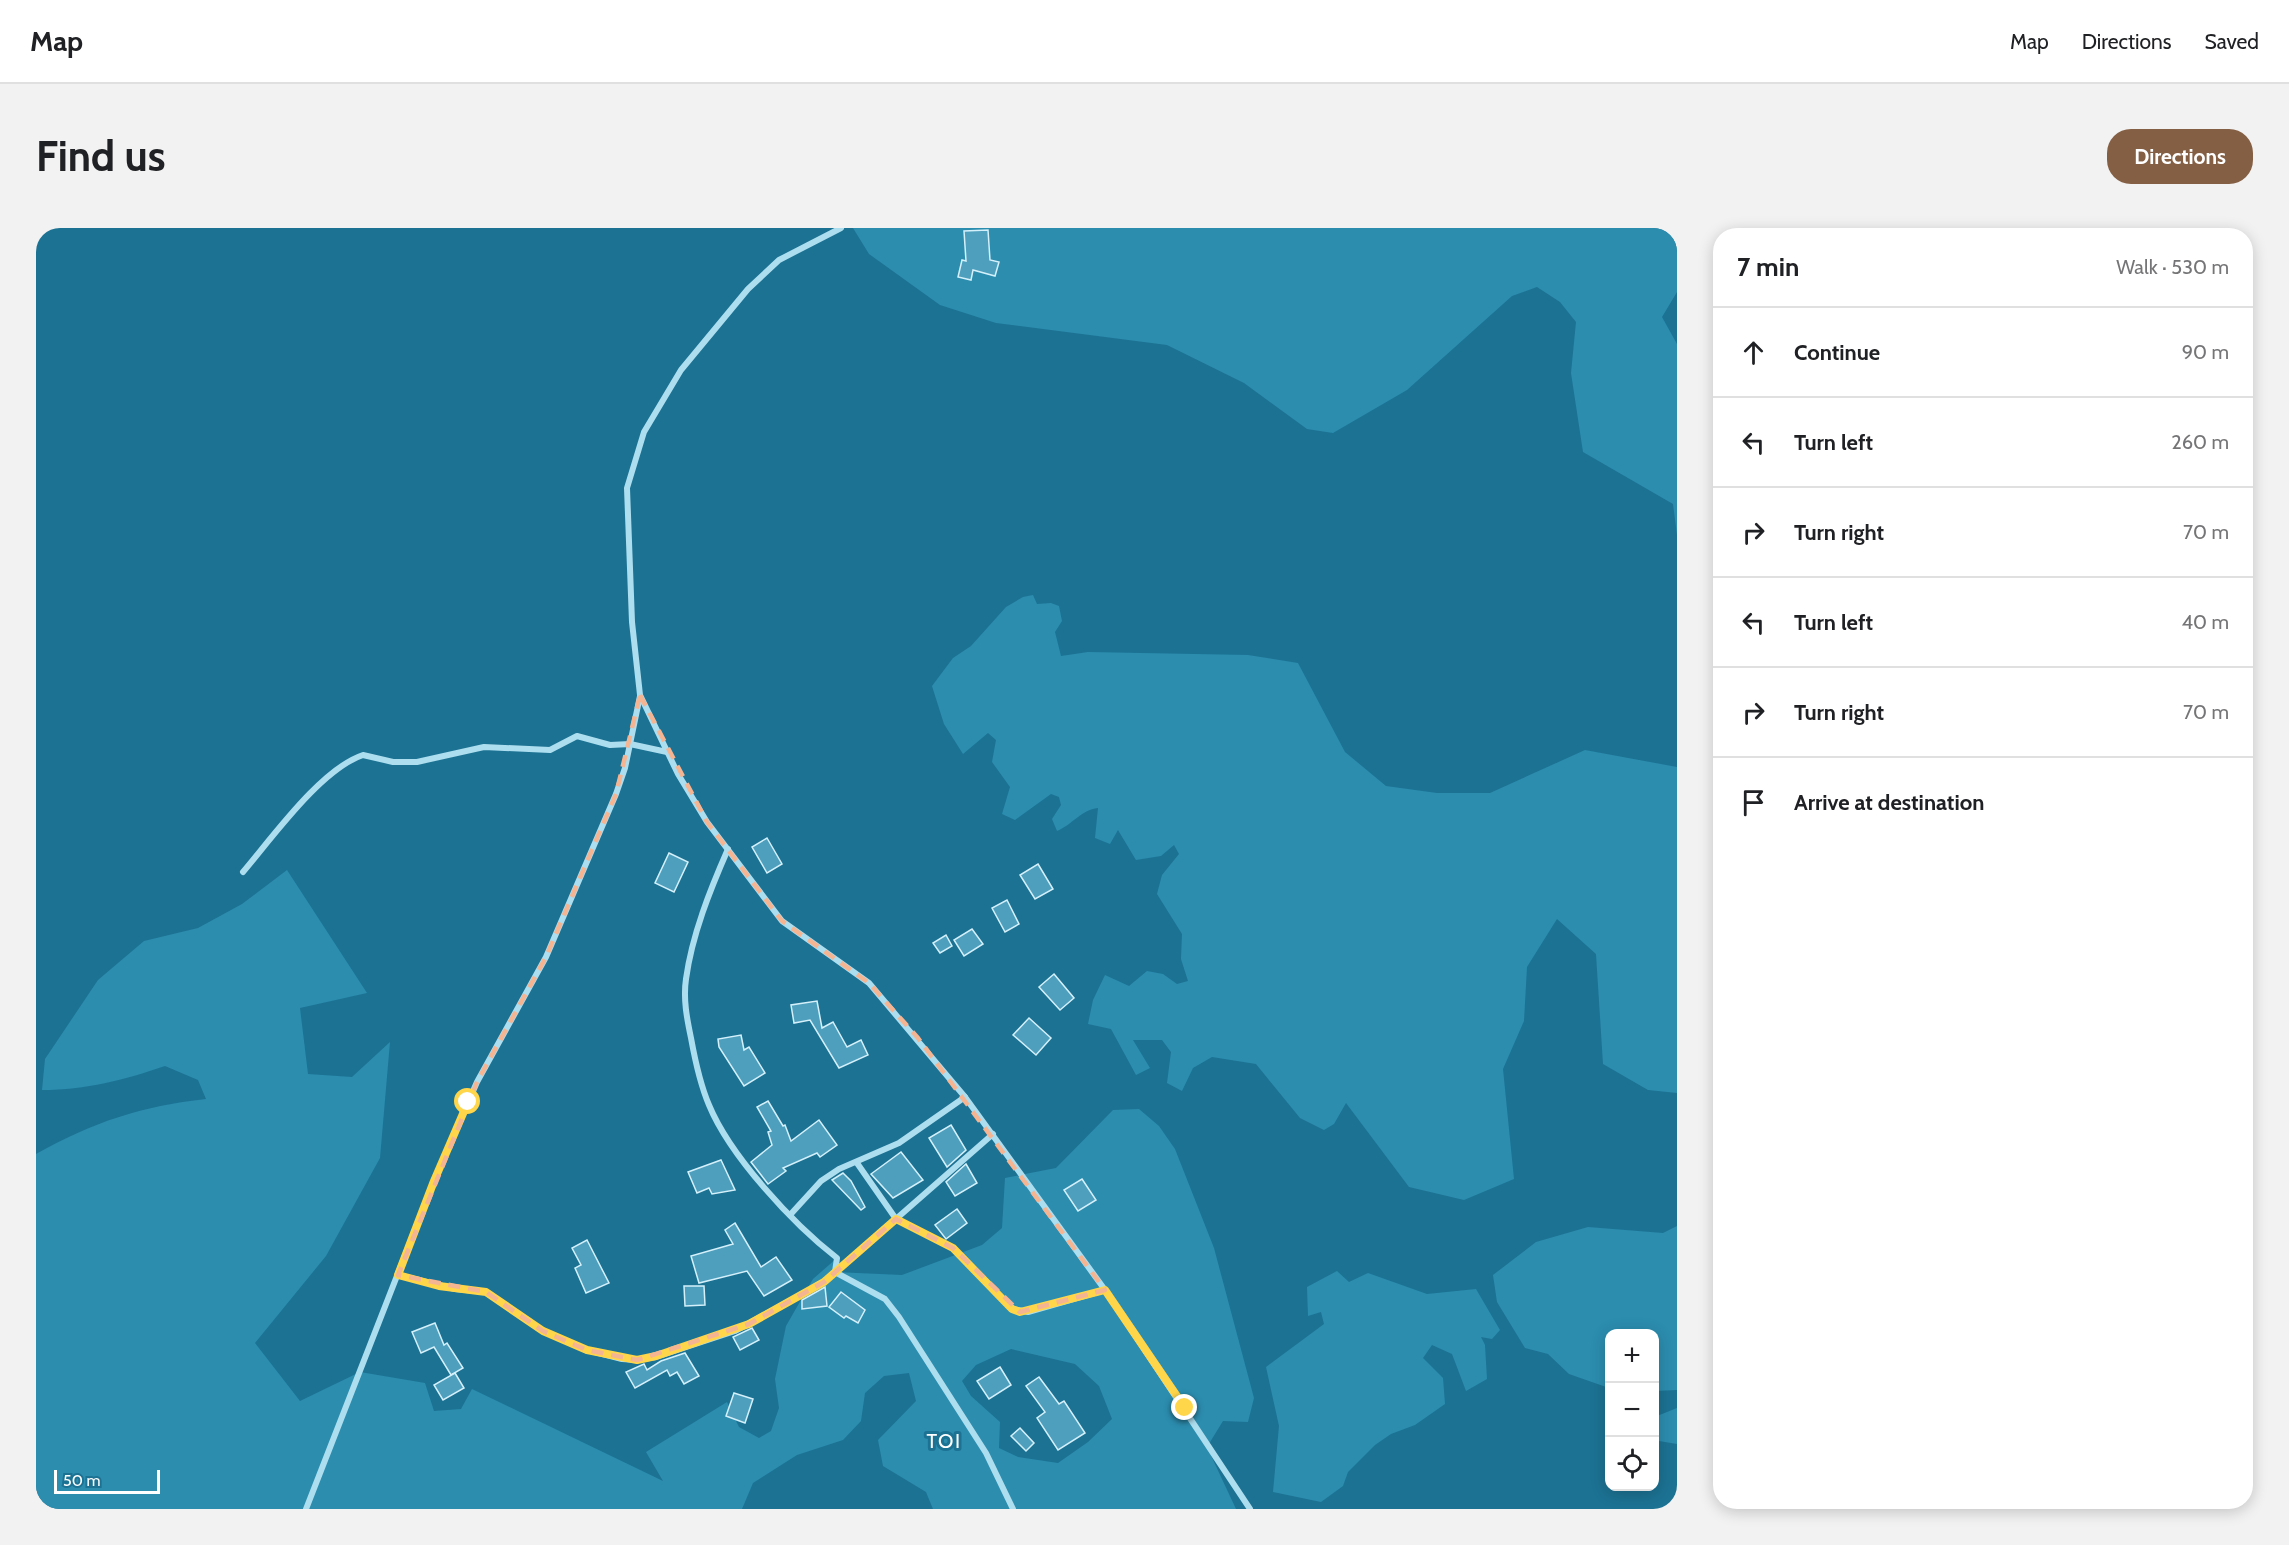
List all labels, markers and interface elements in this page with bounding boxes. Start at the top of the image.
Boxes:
text: Map [30,24,83,58]
text: Map [2010,29,2049,54]
text: Directions [2082,29,2171,54]
text: Saved [2204,29,2259,54]
button: Directions [2107,129,2253,184]
text: Find us [36,130,165,182]
text: 7 min [1737,251,1799,283]
text: Walk · 530 m [2116,255,2229,279]
icon: ahead [1737,336,1770,369]
text: Continue [1794,339,1880,366]
text: 90 m [2182,340,2229,364]
icon: left [1737,426,1770,459]
text: Turn left [1794,429,1873,456]
text: 260 m [2171,430,2229,454]
icon: right [1737,516,1770,549]
text: Turn right [1794,519,1884,546]
text: 70 m [2183,520,2229,544]
icon: left [1737,606,1770,639]
text: Turn left [1794,609,1873,636]
text: 40 m [2181,610,2229,634]
icon: right [1737,696,1770,729]
text: Turn right [1794,699,1884,726]
text: 70 m [2183,700,2229,724]
icon: arrive [1737,786,1770,819]
text: Arrive at destination [1794,789,1984,816]
route start [454,1088,480,1114]
map controls [1605,1329,1659,1491]
button: + [1605,1329,1659,1383]
button: − [1605,1383,1659,1437]
route end [1171,1394,1197,1420]
district label: TOI [926,1429,962,1453]
button: locate [1605,1437,1659,1491]
scale bar [54,1467,160,1494]
text: 50 m [63,1471,100,1490]

